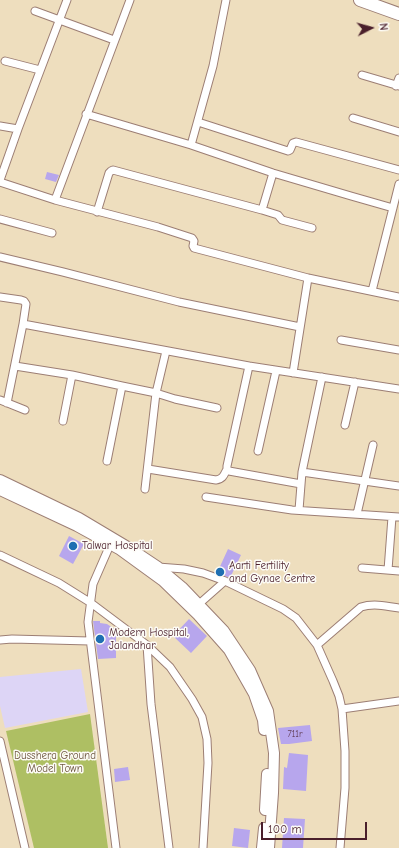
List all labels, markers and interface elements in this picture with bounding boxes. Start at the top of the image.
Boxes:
north arrow [351,8,391,48]
text: N [377,22,390,31]
place label: Talwar Hospital [82,539,152,553]
marker: Talwar Hospital [67,540,79,552]
place label: Aarti Fertility and Gynae Centre [229,559,315,585]
marker: Aarti Fertility and Gynae Centre [214,566,226,578]
place label: Modern Hospital, Jalandhar [109,626,189,652]
marker: Modern Hospital, Jalandhar [94,633,106,645]
house number: 711r [288,729,302,739]
park label: Dusshera Ground Model Town [14,749,96,775]
scale bar [263,814,369,840]
text: 100 m [268,822,301,836]

